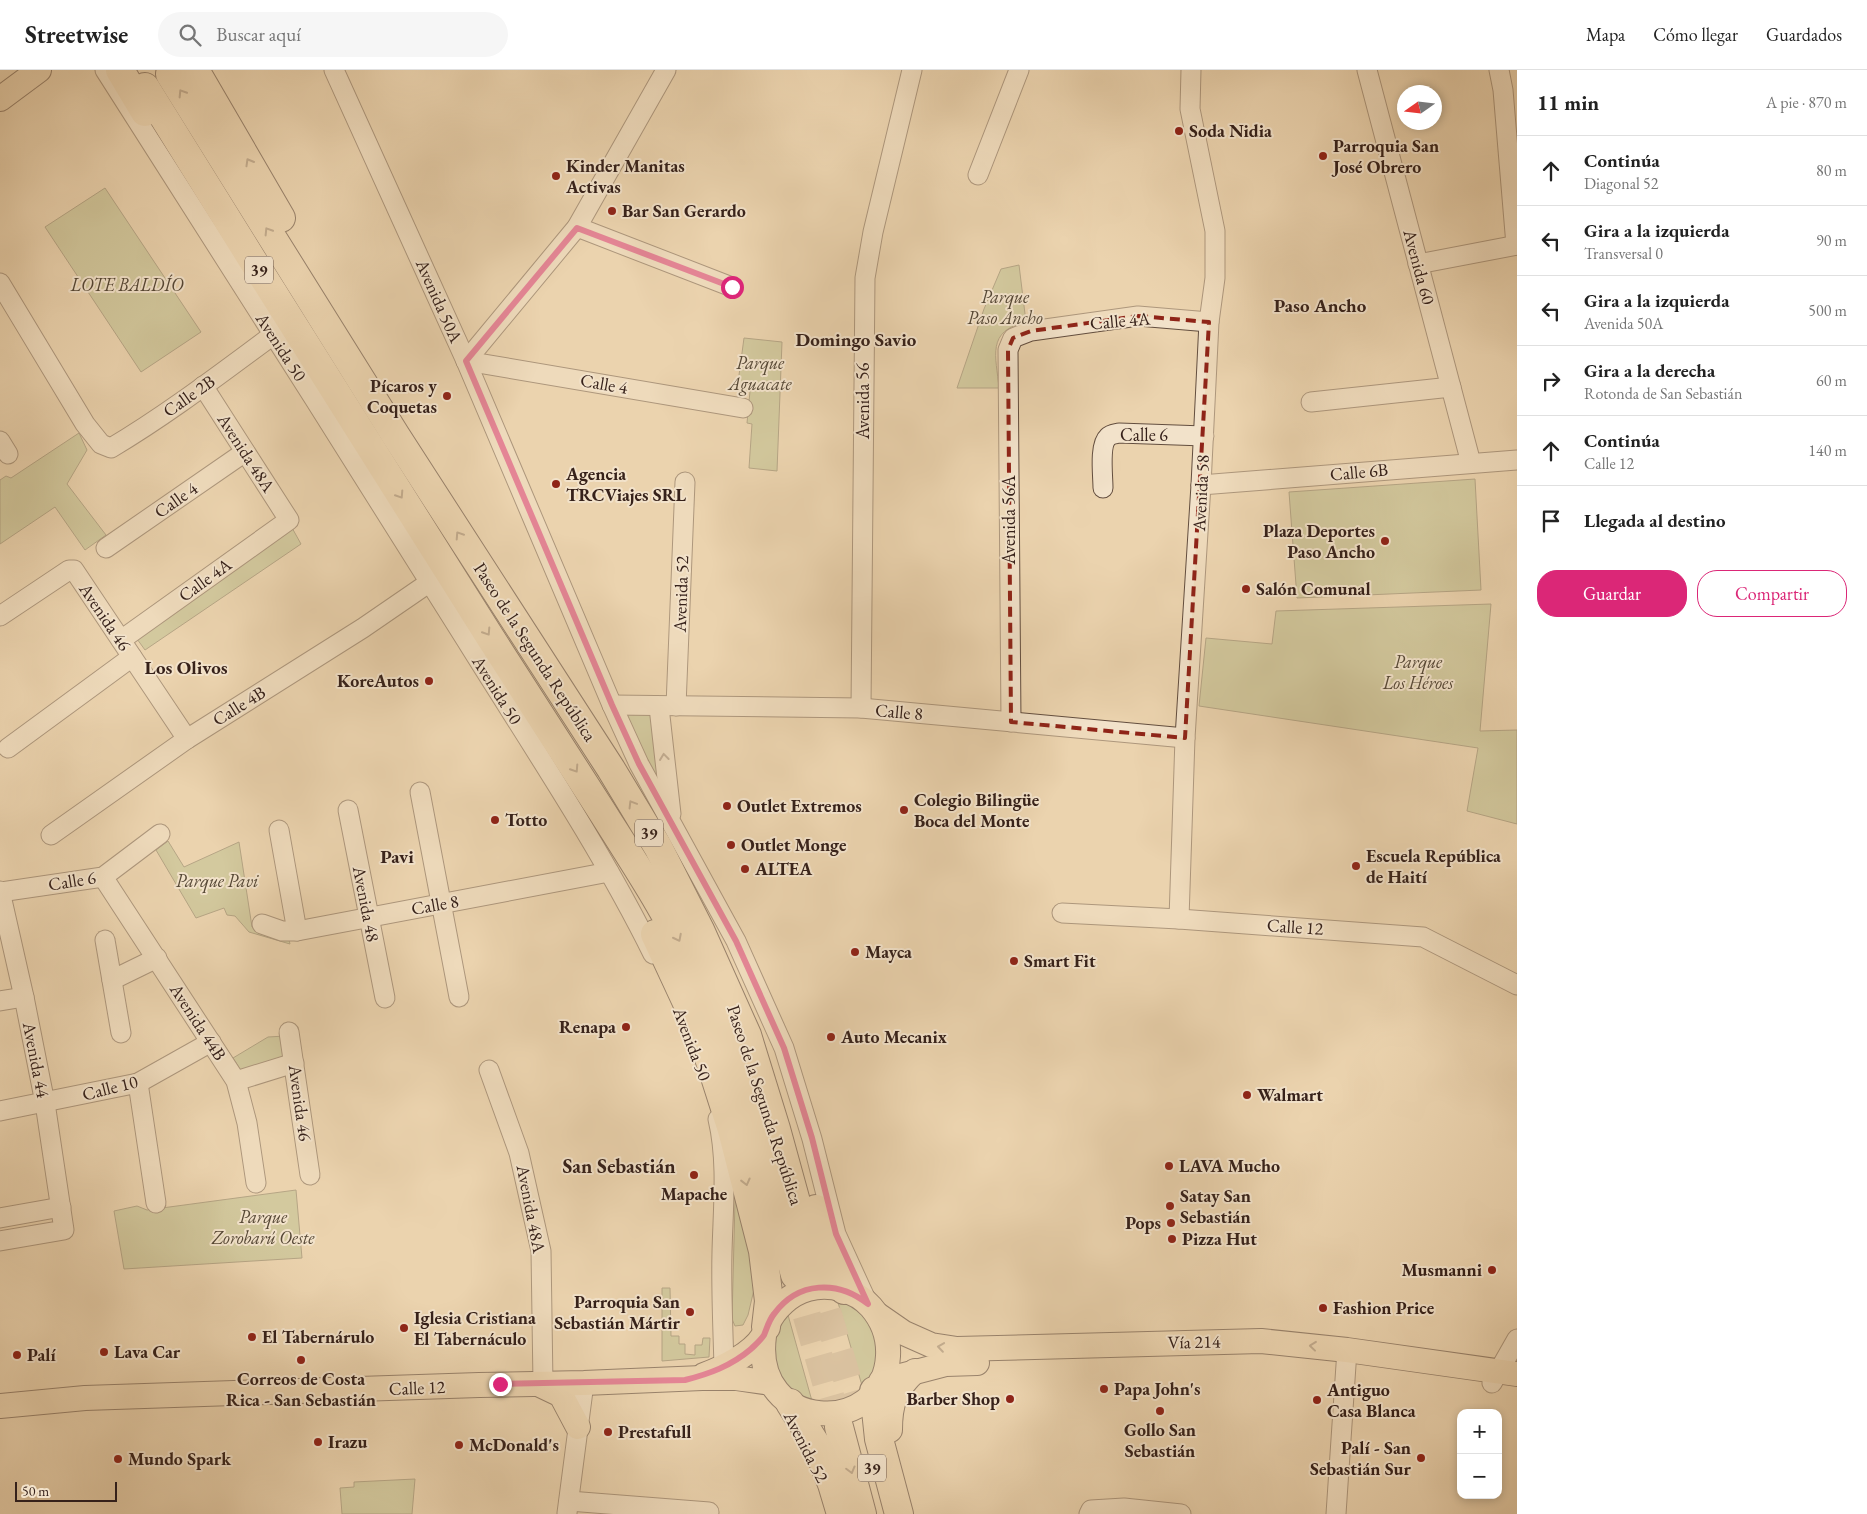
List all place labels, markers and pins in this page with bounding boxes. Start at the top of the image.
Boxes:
place label: Soda Nidia [1189,119,1272,142]
marker: Soda Nidia [1173,125,1185,137]
place label: Parroquia San José Obrero [1331,134,1439,178]
marker: Parroquia San José Obrero [1317,150,1329,162]
place label: Kinder Manitas Activas [565,154,685,198]
marker: Kinder Manitas Activas [550,170,562,182]
place label: Bar San Gerardo [622,199,746,222]
marker: Bar San Gerardo [606,205,618,217]
place label: Pícaros y Coquetas [367,374,437,418]
marker: Pícaros y Coquetas [441,390,453,402]
place label: Agencia TRCViajes SRL [565,462,686,506]
marker: Agencia TRCViajes SRL [550,478,562,490]
place label: Plaza Deportes Paso Ancho [1263,519,1375,563]
marker: Plaza Deportes Paso Ancho [1379,535,1391,547]
place label: Salón Comunal [1256,577,1371,600]
marker: Salón Comunal [1240,583,1252,595]
place label: KoreAutos [337,669,419,692]
marker: KoreAutos [423,675,435,687]
place label: Colegio Bilingüe Boca del Monte [914,788,1040,832]
place label: Outlet Extremos [737,794,862,817]
marker: Outlet Extremos [721,800,733,812]
marker: Colegio Bilingüe Boca del Monte [898,804,910,816]
place label: Totto [505,808,547,831]
marker: Totto [489,814,501,826]
place label: Outlet Monge [741,833,847,856]
marker: Outlet Monge [725,839,737,851]
place label: Escuela República de Haití [1366,844,1501,888]
place label: ALTEA [754,857,813,880]
marker: Escuela República de Haití [1350,860,1362,872]
marker: ALTEA [739,863,751,875]
place label: Mayca [865,940,912,963]
marker: Mayca [849,946,861,958]
place label: Smart Fit [1024,949,1096,972]
marker: Smart Fit [1008,955,1020,967]
place label: Renapa [559,1015,616,1038]
marker: Renapa [620,1021,632,1033]
place label: Auto Mecanix [840,1025,947,1048]
marker: Auto Mecanix [825,1031,837,1043]
place label: Walmart [1257,1083,1323,1106]
marker: Walmart [1241,1089,1253,1101]
place label: LAVA Mucho [1179,1154,1280,1177]
marker: LAVA Mucho [1163,1160,1175,1172]
marker: Mapache [688,1169,700,1181]
place label: Mapache [661,1182,728,1205]
place label: Satay San Sebastián [1180,1184,1251,1228]
marker: Satay San Sebastián [1164,1200,1176,1212]
place label: Pops [1125,1211,1161,1234]
marker: Pops [1165,1217,1177,1229]
place label: Pizza Hut [1182,1227,1257,1250]
marker: Pizza Hut [1166,1233,1178,1245]
place label: Musmanni [1401,1258,1483,1281]
marker: Musmanni [1486,1264,1498,1276]
place label: Parroquia San Sebastián Mártir [554,1290,681,1334]
place label: Fashion Price [1333,1296,1435,1319]
marker: Fashion Price [1317,1302,1329,1314]
place label: Iglesia Cristiana El Tabernáculo [414,1306,536,1350]
marker: Parroquia San Sebastián Mártir [684,1306,696,1318]
marker: Iglesia Cristiana El Tabernáculo [398,1322,410,1334]
place label: El Tabernárulo [262,1325,374,1348]
marker: El Tabernárulo [246,1331,258,1343]
place label: Lava Car [114,1340,181,1363]
place label: Palí [27,1343,56,1366]
marker: Lava Car [98,1346,110,1358]
marker: Palí [11,1349,23,1361]
marker: Correos de Costa Rica - San Sebastián [295,1354,307,1366]
place label: Correos de Costa Rica - San Sebastián [226,1367,376,1411]
place label: Papa John's [1114,1377,1201,1400]
place label: Antiguo Casa Blanca [1326,1378,1416,1422]
marker: Papa John's [1098,1383,1110,1395]
place label: Barber Shop [906,1387,1000,1410]
marker: Barber Shop [1004,1393,1016,1405]
marker: Antiguo Casa Blanca [1311,1394,1323,1406]
marker: Gollo San Sebastián [1154,1405,1166,1417]
place label: Gollo San Sebastián [1124,1418,1196,1462]
place label: Prestafull [618,1420,691,1443]
marker: Prestafull [602,1426,614,1438]
place label: Irazu [328,1430,367,1453]
place label: McDonald's [469,1433,559,1456]
marker: Irazu [312,1436,324,1448]
place label: Palí - San Sebastián Sur [1310,1436,1412,1480]
marker: McDonald's [453,1439,465,1451]
place label: Mundo Spark [128,1447,232,1470]
marker: Palí - San Sebastián Sur [1415,1452,1427,1464]
marker: Mundo Spark [112,1453,124,1465]

